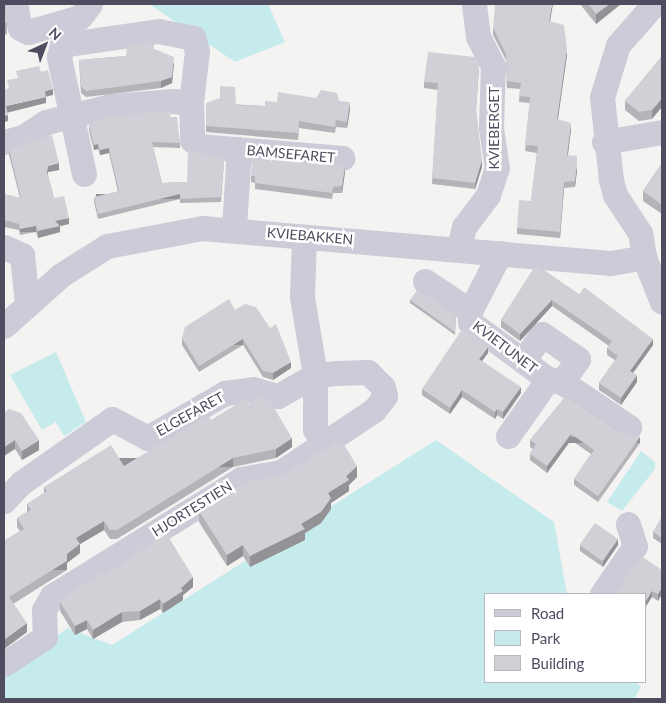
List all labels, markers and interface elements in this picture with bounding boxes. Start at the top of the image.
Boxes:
north arrow [20,20,70,70]
text: N [46,24,65,44]
street label: KVIEBERGET [486,86,502,170]
street label: BAMSEFARET [246,142,336,166]
street label: KVIEBAKKEN [266,224,354,248]
street label: KVIETUNET [469,317,541,377]
street label: ELGEFARET [153,389,227,439]
street label: HJORTESTIEN [149,478,235,540]
legend [483,593,646,683]
text: Road [531,604,564,622]
text: Park [531,629,560,647]
text: Building [531,654,584,672]

